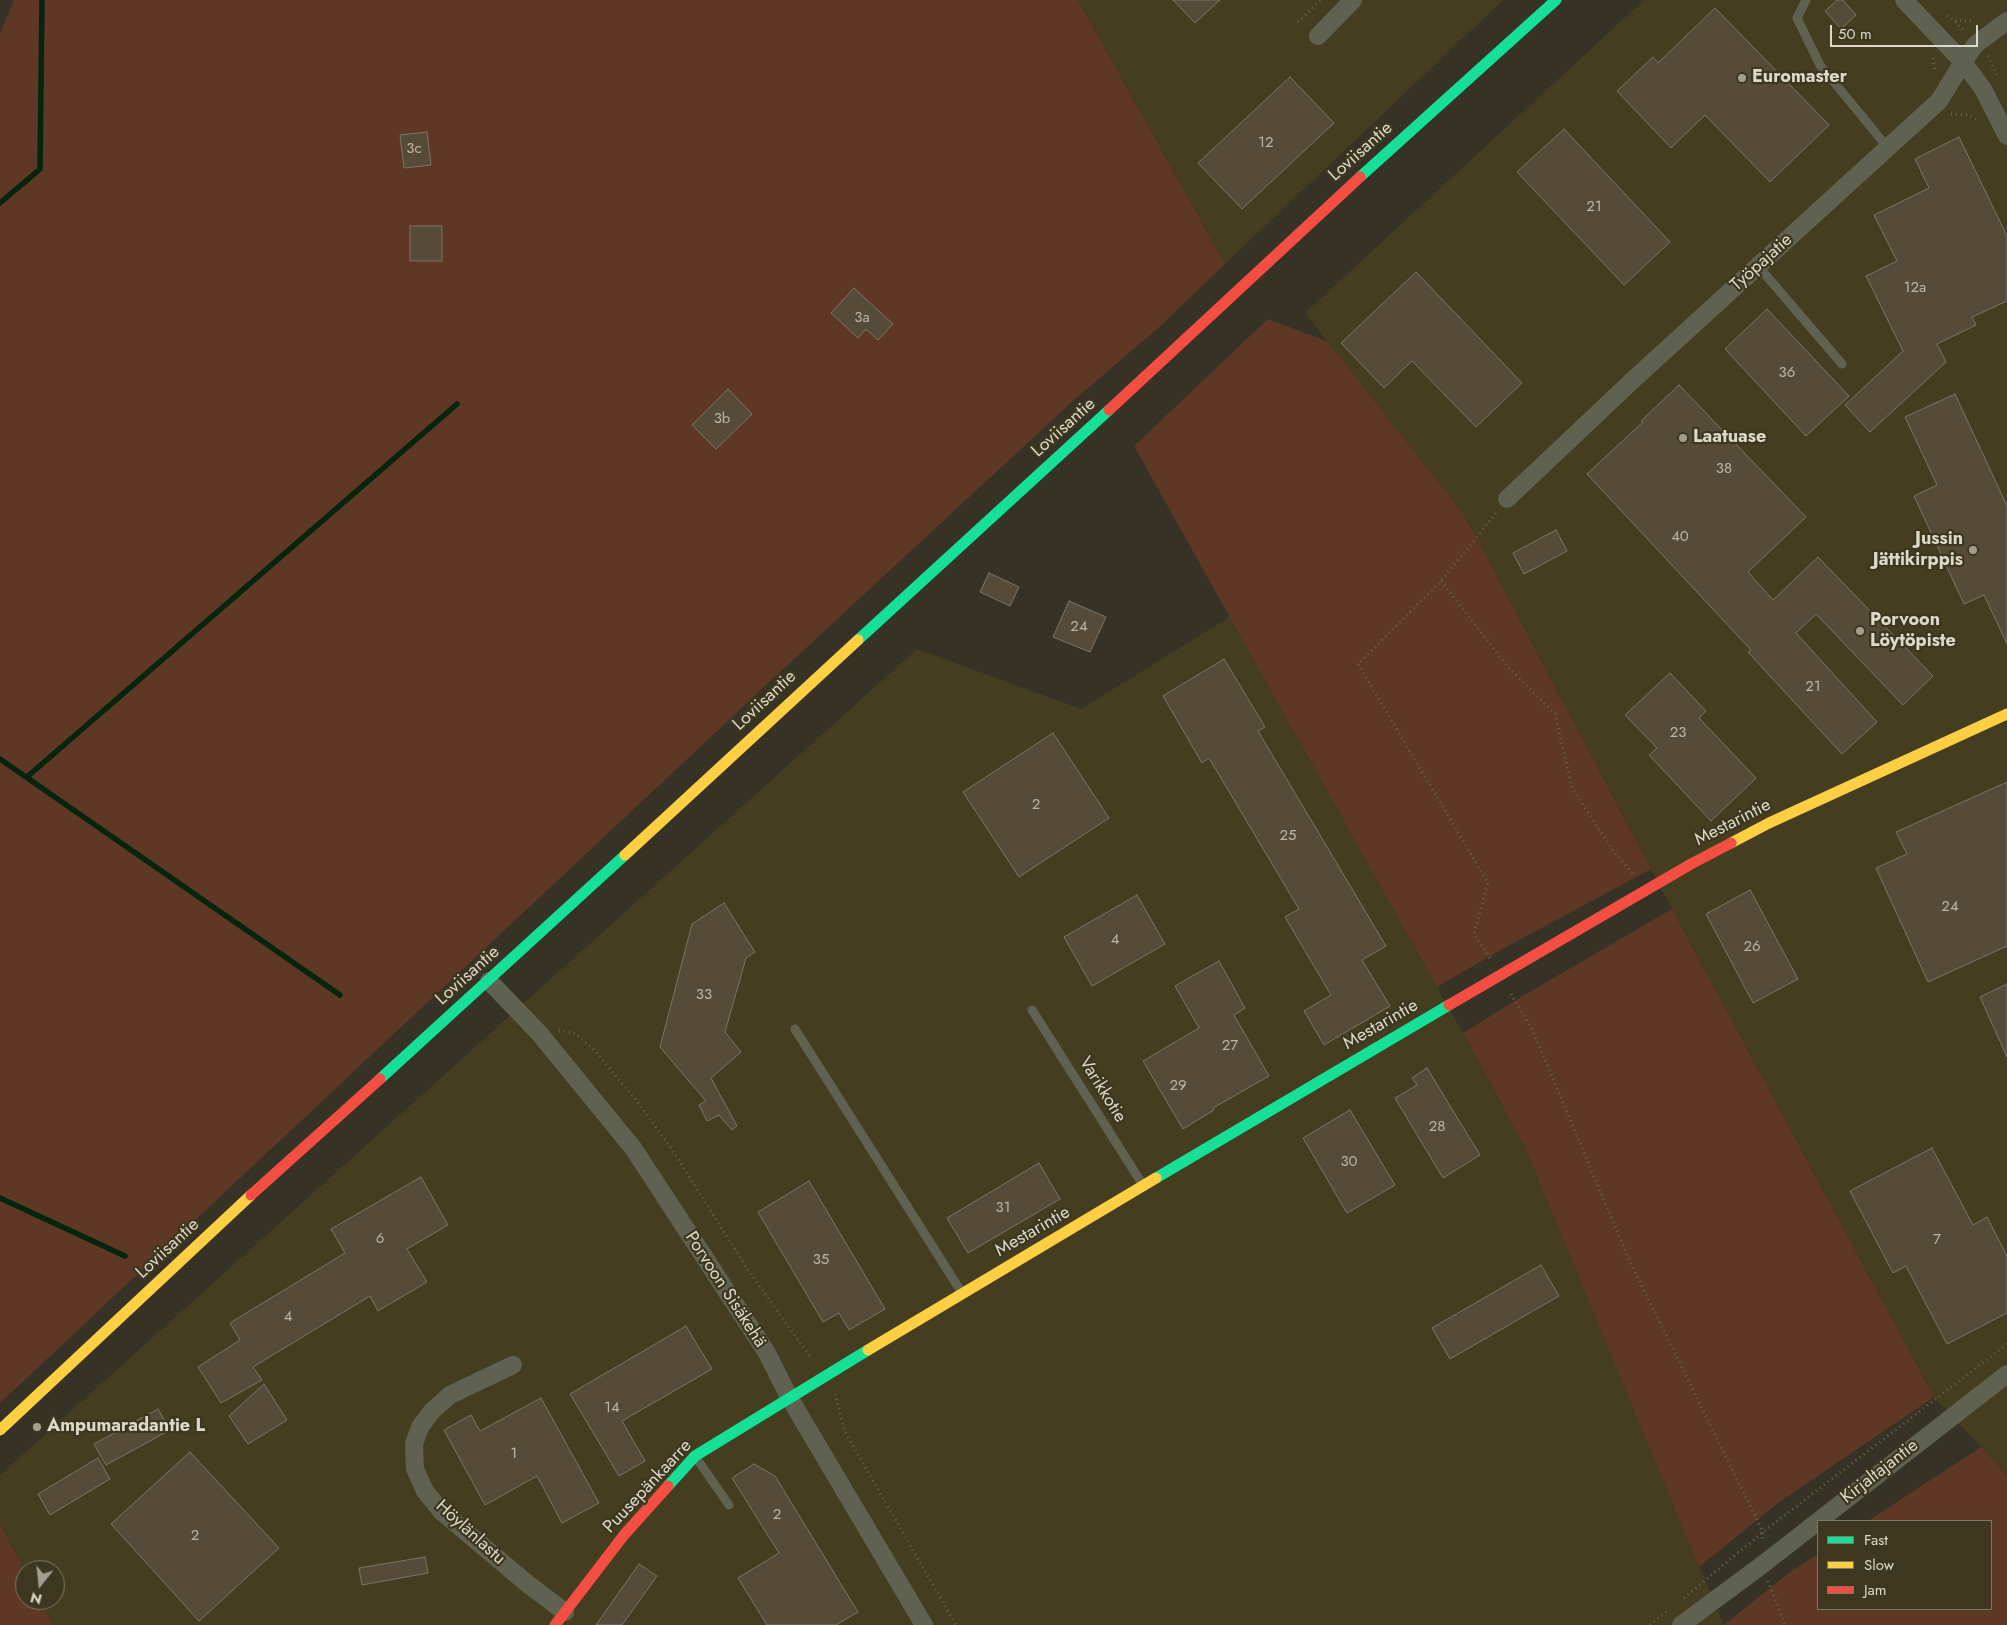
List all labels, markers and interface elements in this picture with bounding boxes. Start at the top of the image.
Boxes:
scale bar [1832,15,1980,47]
text: 50 m [1838,23,1872,45]
place label: Euromaster [1752,67,1847,89]
marker: Euromaster [1736,72,1748,84]
street label: Loviisantie [1325,118,1397,186]
house number: 12 [1258,134,1274,152]
house number: 3c [406,140,422,158]
house number: 21 [1586,198,1602,216]
street label: Työpajatie [1727,230,1797,296]
house number: 12a [1904,279,1926,297]
house number: 3a [854,309,870,327]
house number: 36 [1779,364,1795,382]
street label: Loviisantie [1028,394,1100,462]
house number: 3b [714,410,730,428]
place label: Laatuase [1693,427,1766,449]
marker: Laatuase [1677,432,1689,444]
house number: 38 [1716,460,1732,478]
house number: 40 [1671,528,1689,546]
place label: Jussin Jättikirppis [1873,529,1963,572]
marker: Jussin Jättikirppis [1967,544,1979,556]
place label: Porvoon Löytöpiste [1870,610,1956,652]
house number: 24 [1070,618,1088,636]
marker: Porvoon Löytöpiste [1854,625,1866,637]
street label: Loviisantie [729,666,801,736]
house number: 21 [1805,678,1821,696]
house number: 23 [1670,724,1686,742]
street label: Mestarintie [1691,795,1775,851]
house number: 2 [1032,796,1040,814]
house number: 25 [1280,827,1296,845]
house number: 24 [1941,898,1959,916]
house number: 4 [1111,931,1119,949]
house number: 26 [1743,938,1761,956]
street label: Loviisantie [432,942,504,1010]
house number: 33 [696,986,712,1004]
street label: Mestarintie [1340,995,1422,1055]
house number: 27 [1222,1037,1238,1055]
street label: Varikkotie [1073,1053,1131,1127]
house number: 29 [1169,1077,1187,1095]
house number: 28 [1429,1118,1445,1136]
house number: 30 [1340,1153,1358,1171]
house number: 31 [996,1199,1010,1217]
street label: Mestarintie [992,1202,1074,1262]
street label: Loviisantie [132,1214,204,1284]
street label: Porvoon Sisäkehä [680,1228,770,1352]
house number: 6 [376,1230,384,1248]
house number: 7 [1933,1231,1941,1249]
house number: 35 [813,1251,829,1269]
house number: 4 [284,1308,292,1326]
house number: 14 [604,1399,620,1417]
place label: Ampumaradantie L [47,1416,205,1438]
marker: Ampumaradantie L [31,1421,43,1433]
street label: Kirjaltajantie [1837,1435,1923,1509]
street label: Puusepänkaarre [599,1436,697,1538]
house number: 1 [511,1445,517,1463]
street label: Höylänlastu [431,1496,509,1570]
house number: 2 [773,1506,781,1524]
legend [1817,1520,1992,1610]
house number: 2 [191,1527,199,1545]
text: Fast [1864,1529,1888,1551]
text: Slow [1864,1554,1894,1576]
north arrow [15,1560,65,1610]
text: Jam [1864,1579,1887,1601]
text: N [28,1587,44,1610]

